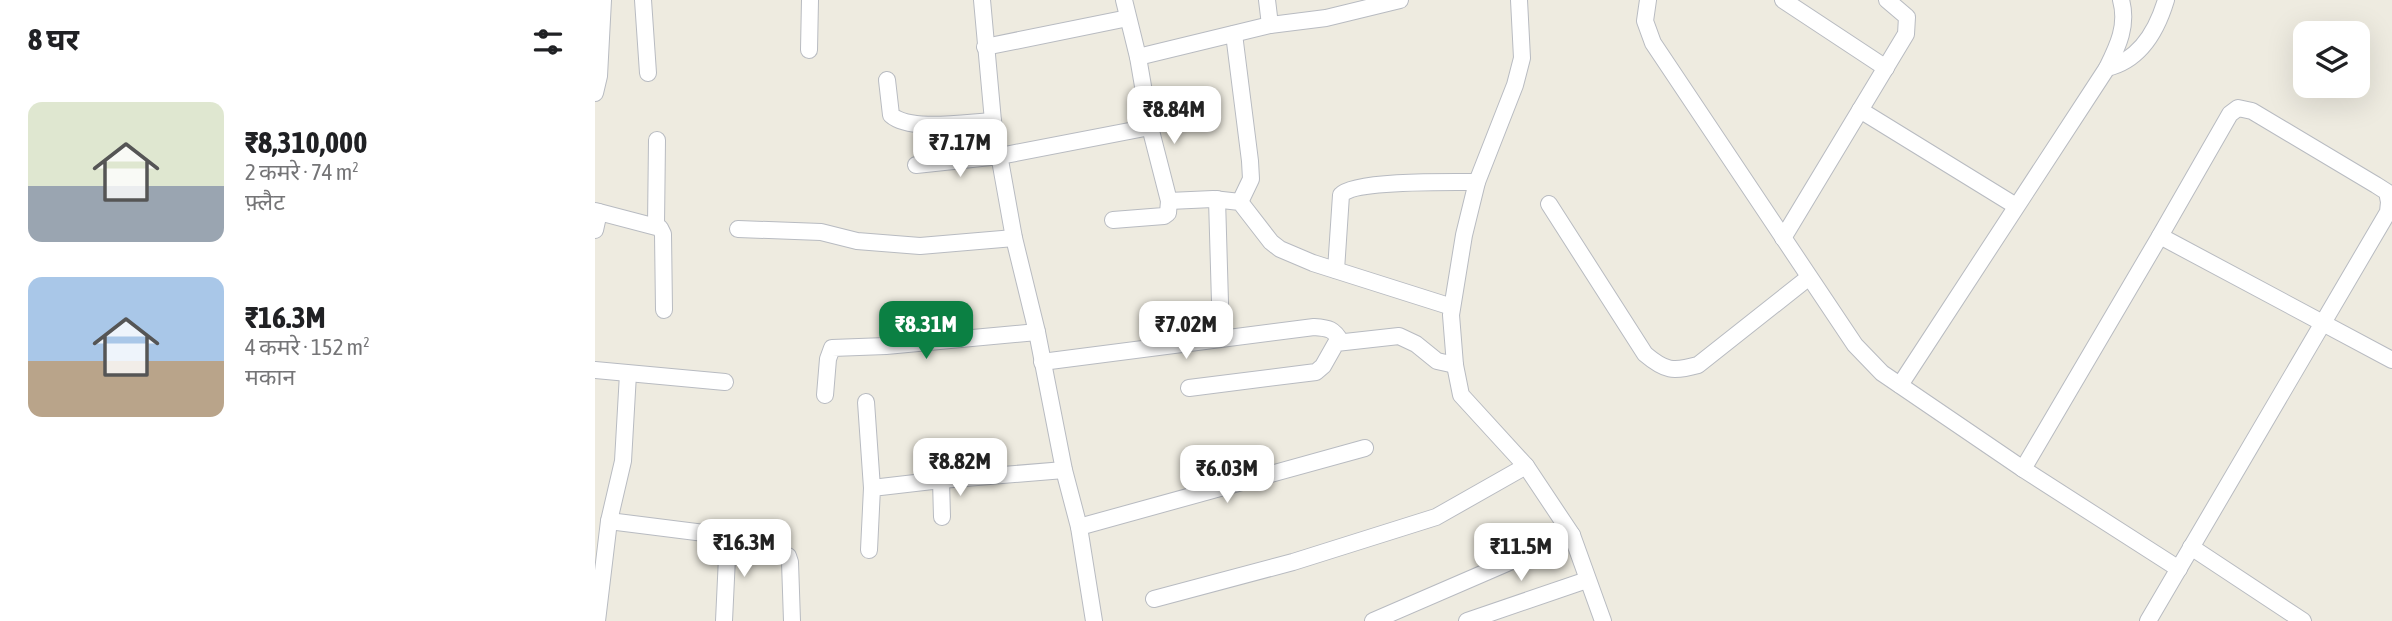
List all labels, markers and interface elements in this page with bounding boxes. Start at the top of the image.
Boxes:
map controls [2293,21,2370,98]
button: layers [2293,21,2370,98]
text: 8 घर [28,22,79,56]
icon: filters [529,23,567,61]
pin: ₹8.84M [1117,86,1231,146]
text: ₹8.84M [1143,96,1205,122]
pin: ₹7.17M [903,120,1017,179]
text: ₹8,310,000 [245,125,367,159]
text: ₹7.17M [929,129,991,155]
icon: home [84,130,168,214]
text: 2 कमरे · 74 m² [245,159,359,185]
text: फ़्लैट [245,189,285,215]
text: ₹16.3M [245,300,326,334]
pin: ₹8.31M [869,302,983,361]
pin: ₹7.02M [1129,302,1243,361]
icon: home [84,305,168,389]
text: ₹8.31M [895,311,957,337]
text: ₹7.02M [1155,311,1217,337]
text: 4 कमरे · 152 m² [245,334,370,360]
text: मकान [245,364,295,390]
pin: ₹8.82M [903,438,1017,498]
pin: ₹6.03M [1170,446,1284,505]
text: ₹8.82M [929,448,991,474]
text: ₹6.03M [1196,455,1258,481]
pin: ₹16.3M [687,520,801,579]
pin: ₹11.5M [1464,524,1578,583]
text: ₹16.3M [713,529,775,555]
text: ₹11.5M [1490,533,1552,559]

